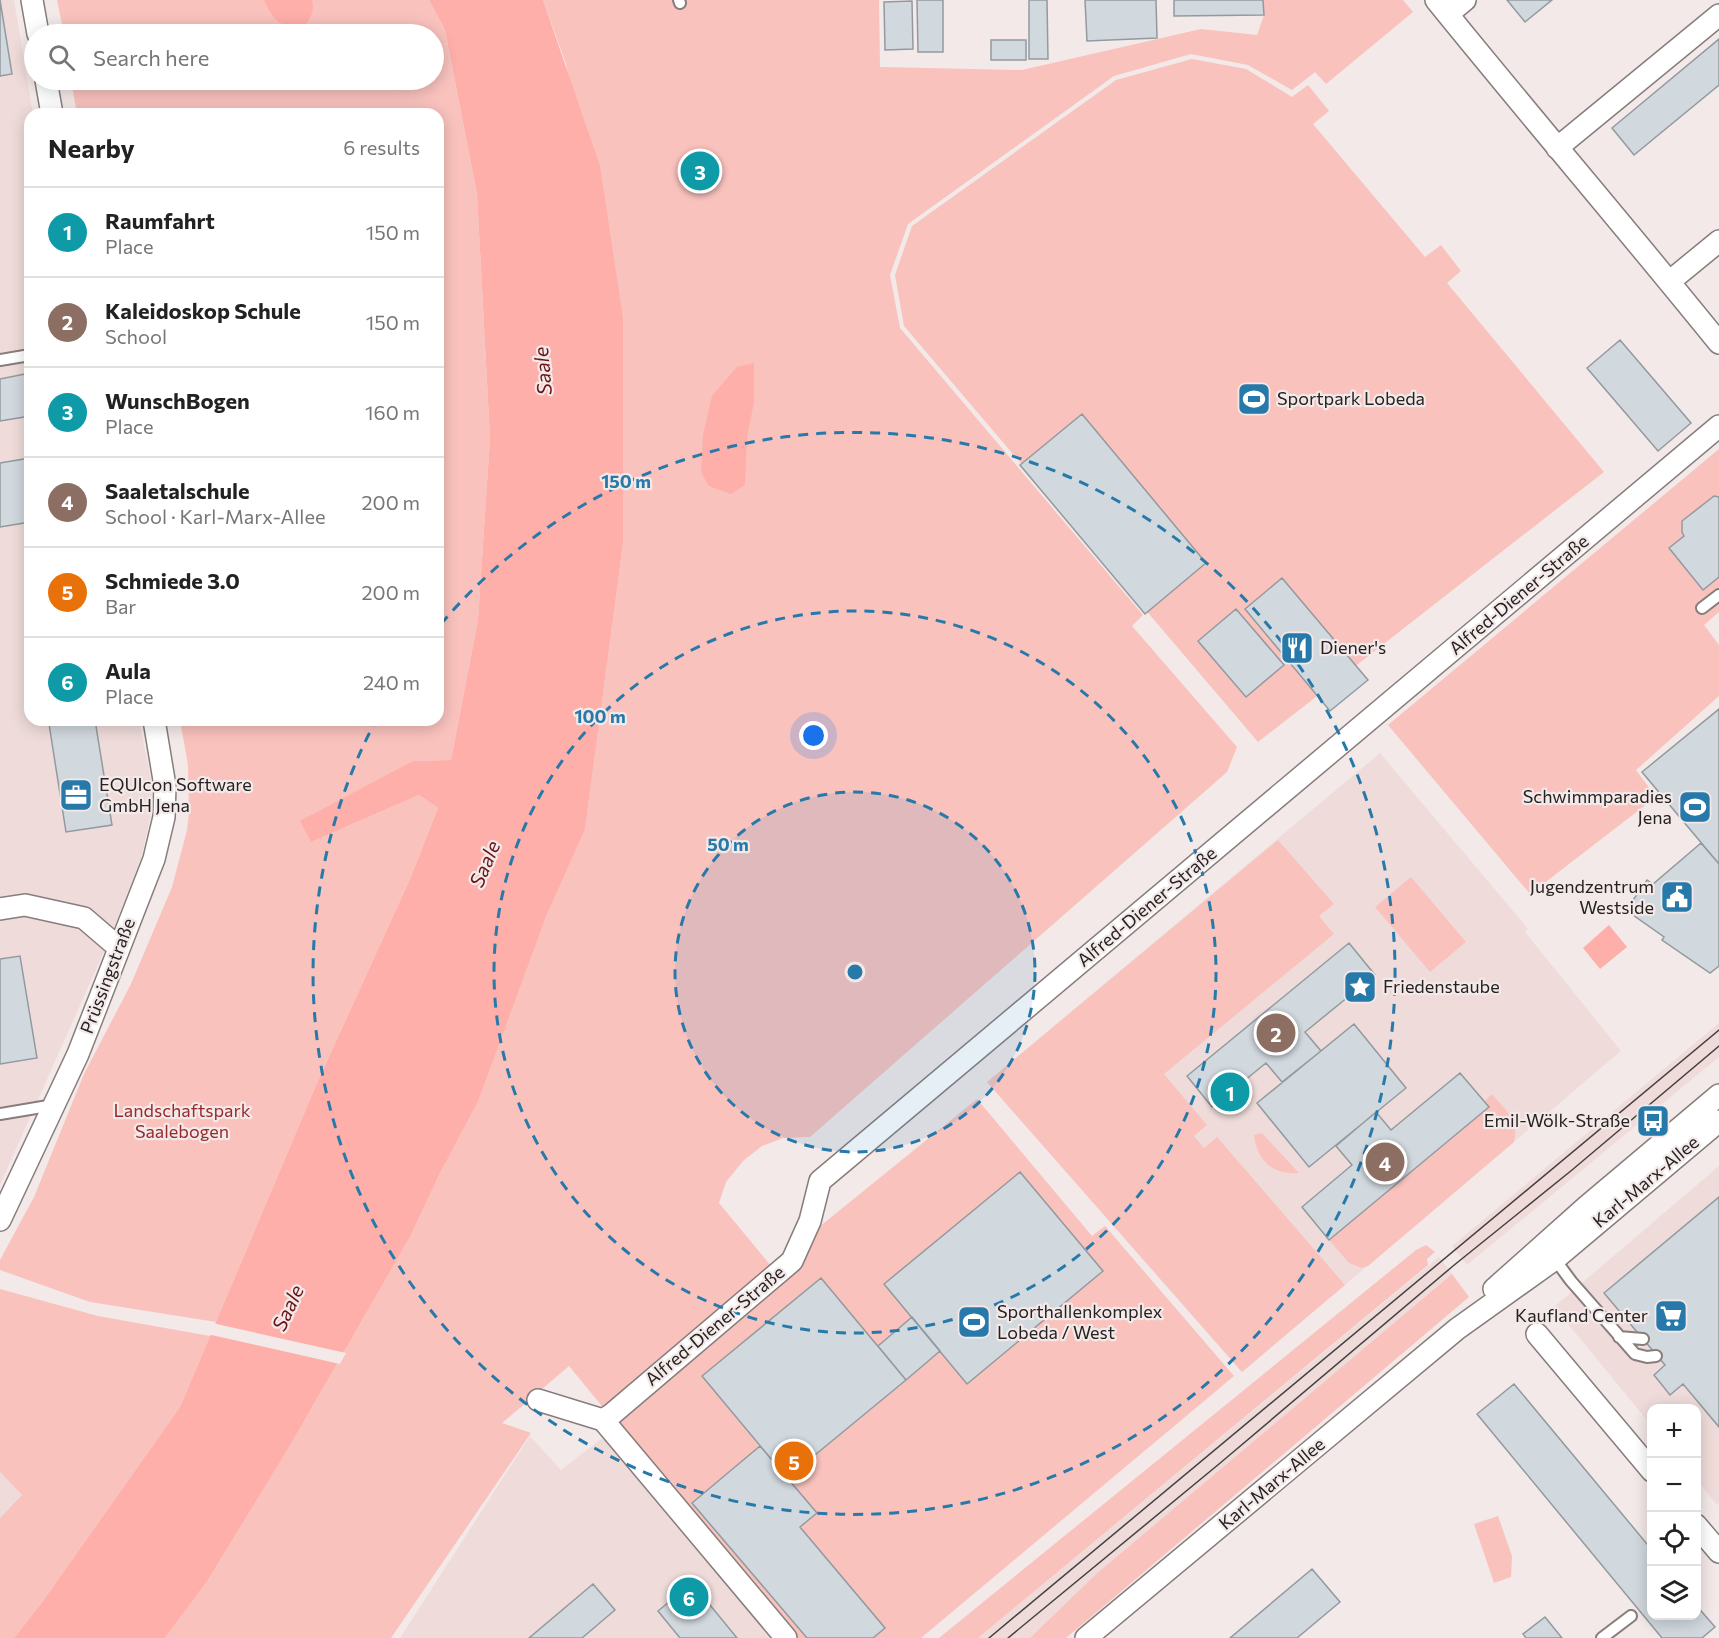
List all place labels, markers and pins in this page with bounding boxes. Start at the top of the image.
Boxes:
pin: 3 [680,148,720,194]
sports icon: Sportpark Lobeda [1236,381,1272,417]
place label: Sportpark Lobeda [1277,387,1425,409]
restaurant icon: Diener's [1279,630,1315,666]
place label: Diener's [1320,636,1386,658]
place label: EQUIcon Software GmbH Jena [99,773,252,816]
office icon: EQUIcon Software GmbH Jena [58,777,94,813]
place label: Schwimmparadies Jena [1523,785,1672,828]
sports icon: Schwimmparadies Jena [1677,789,1713,825]
place label: Jugendzentrum Westside [1530,875,1654,918]
public building icon: Jugendzentrum Westside [1659,879,1695,915]
centre of rings [845,962,865,982]
place icon: Friedenstaube [1342,969,1378,1005]
place label: Friedenstaube [1383,975,1500,997]
pin: 2 [1256,1010,1296,1056]
pin: 1 [1210,1070,1250,1114]
bus stop icon: Emil-Wölk-Straße [1635,1103,1671,1139]
place label: Emil-Wölk-Straße [1484,1109,1630,1131]
pin: 4 [1366,1140,1404,1184]
supermarket icon: Kaufland Center [1653,1298,1689,1334]
place label: Sporthallenkomplex Lobeda / West [997,1300,1163,1343]
sports icon: Sporthallenkomplex Lobeda / West [956,1304,992,1340]
place label: Kaufland Center [1515,1304,1648,1326]
pin: 5 [774,1438,814,1484]
pin: 6 [670,1574,708,1620]

